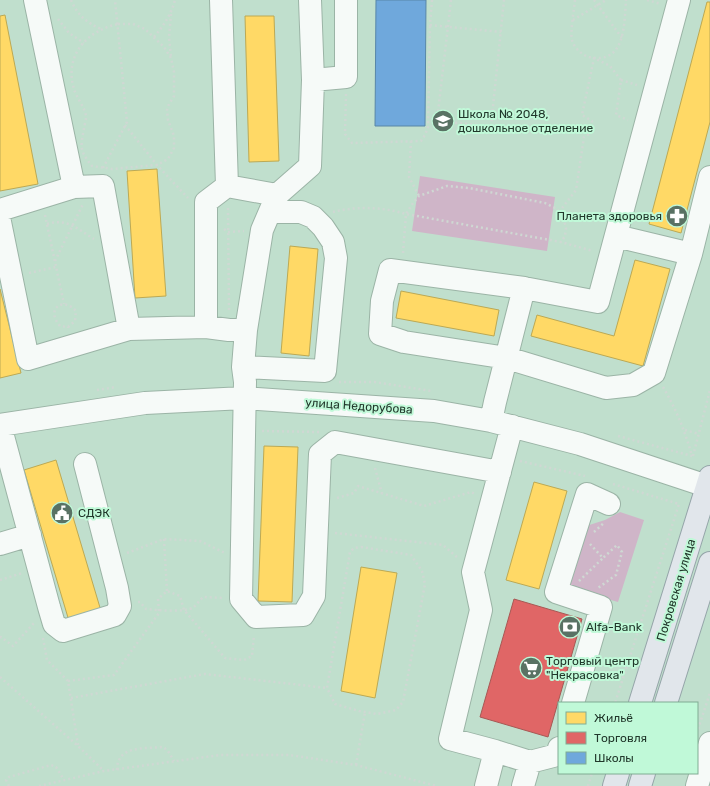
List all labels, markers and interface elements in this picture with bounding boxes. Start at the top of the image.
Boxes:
place label: Школа № 2048, дошкольное отделение [458,107,593,135]
school or university icon: Школа № 2048, дошкольное отделение [430,108,456,134]
pharmacy icon: Планета здоровья [664,203,690,229]
place label: Планета здоровья [557,209,662,223]
street label: улица Недорубова [305,395,413,417]
public building icon: СДЭК [49,500,75,526]
place label: СДЭК [78,506,110,520]
street label: Покровская улица [654,537,698,643]
bank icon: Alfa-Bank [557,614,583,640]
place label: Alfa-Bank [586,620,643,634]
place label: Торговый центр "Некрасовка" [546,654,639,682]
supermarket icon: Торговый центр "Некрасовка" [518,655,544,681]
legend [558,702,698,774]
text: Жильё [594,711,633,725]
text: Торговля [594,731,647,745]
text: Школы [594,751,634,765]

